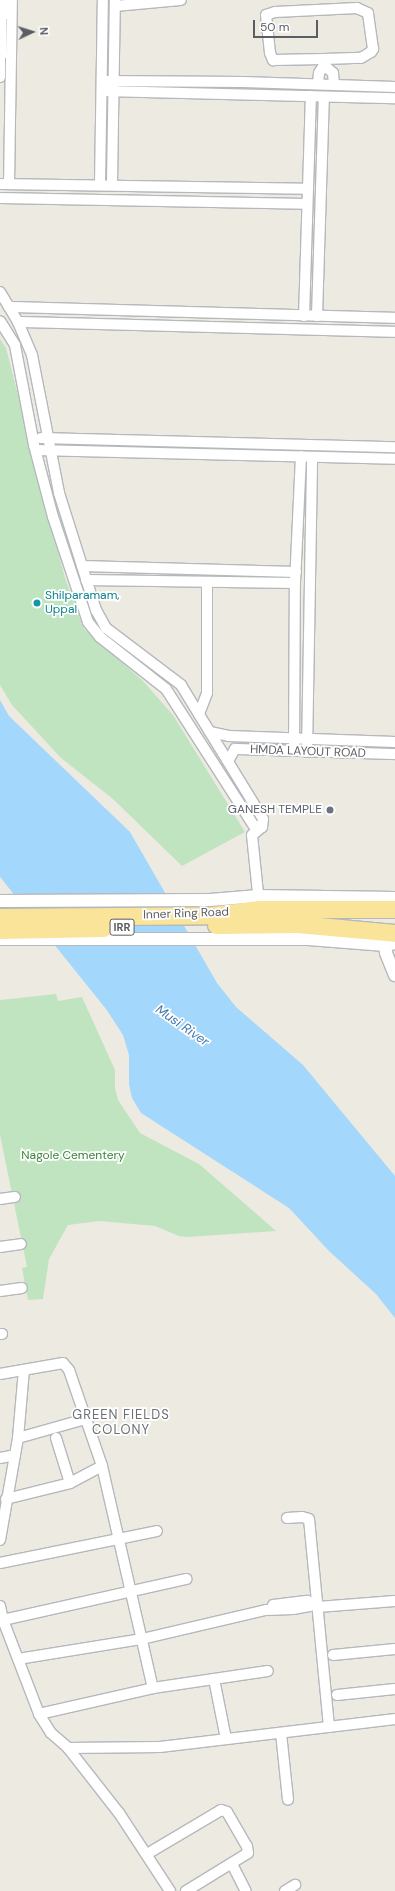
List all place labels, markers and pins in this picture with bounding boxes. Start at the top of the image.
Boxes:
place label: Shilparamam, Uppal [45,589,120,617]
marker: Shilparamam, Uppal [32,598,42,608]
place label: GANESH TEMPLE [228,803,322,817]
marker: GANESH TEMPLE [325,805,335,815]

